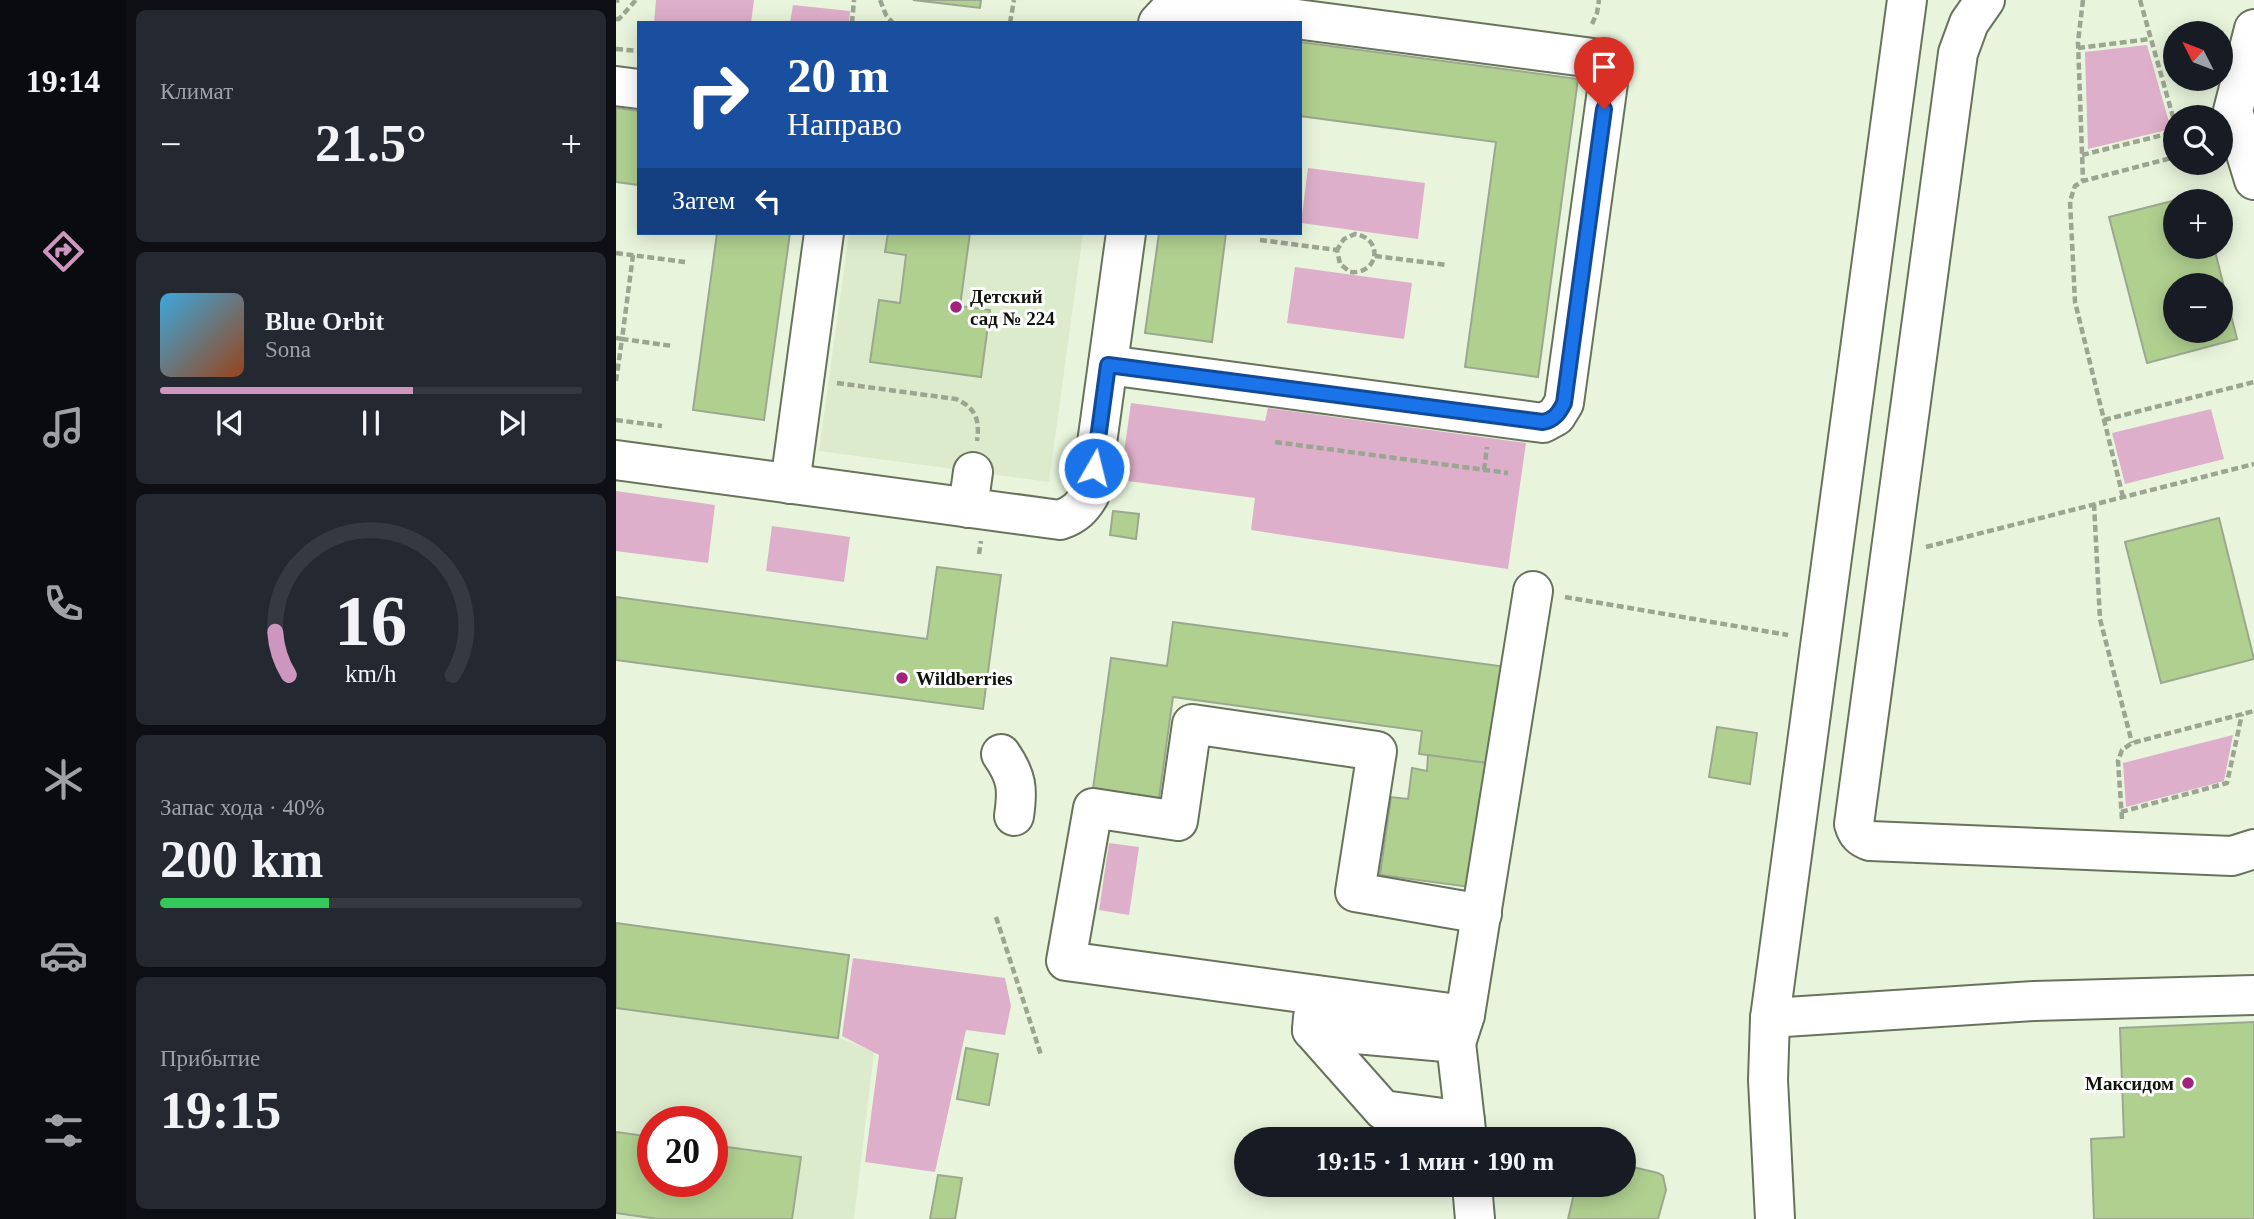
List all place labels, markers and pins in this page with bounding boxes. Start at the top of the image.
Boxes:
pin [1574,37,1634,109]
place label: Детский сад № 224 [970,286,1055,329]
marker: Детский сад № 224 [948,299,964,315]
place label: Wildberries [916,668,1013,689]
marker: Wildberries [894,670,910,686]
place label: Максидом [2085,1073,2174,1094]
marker: Максидом [2180,1075,2196,1091]

